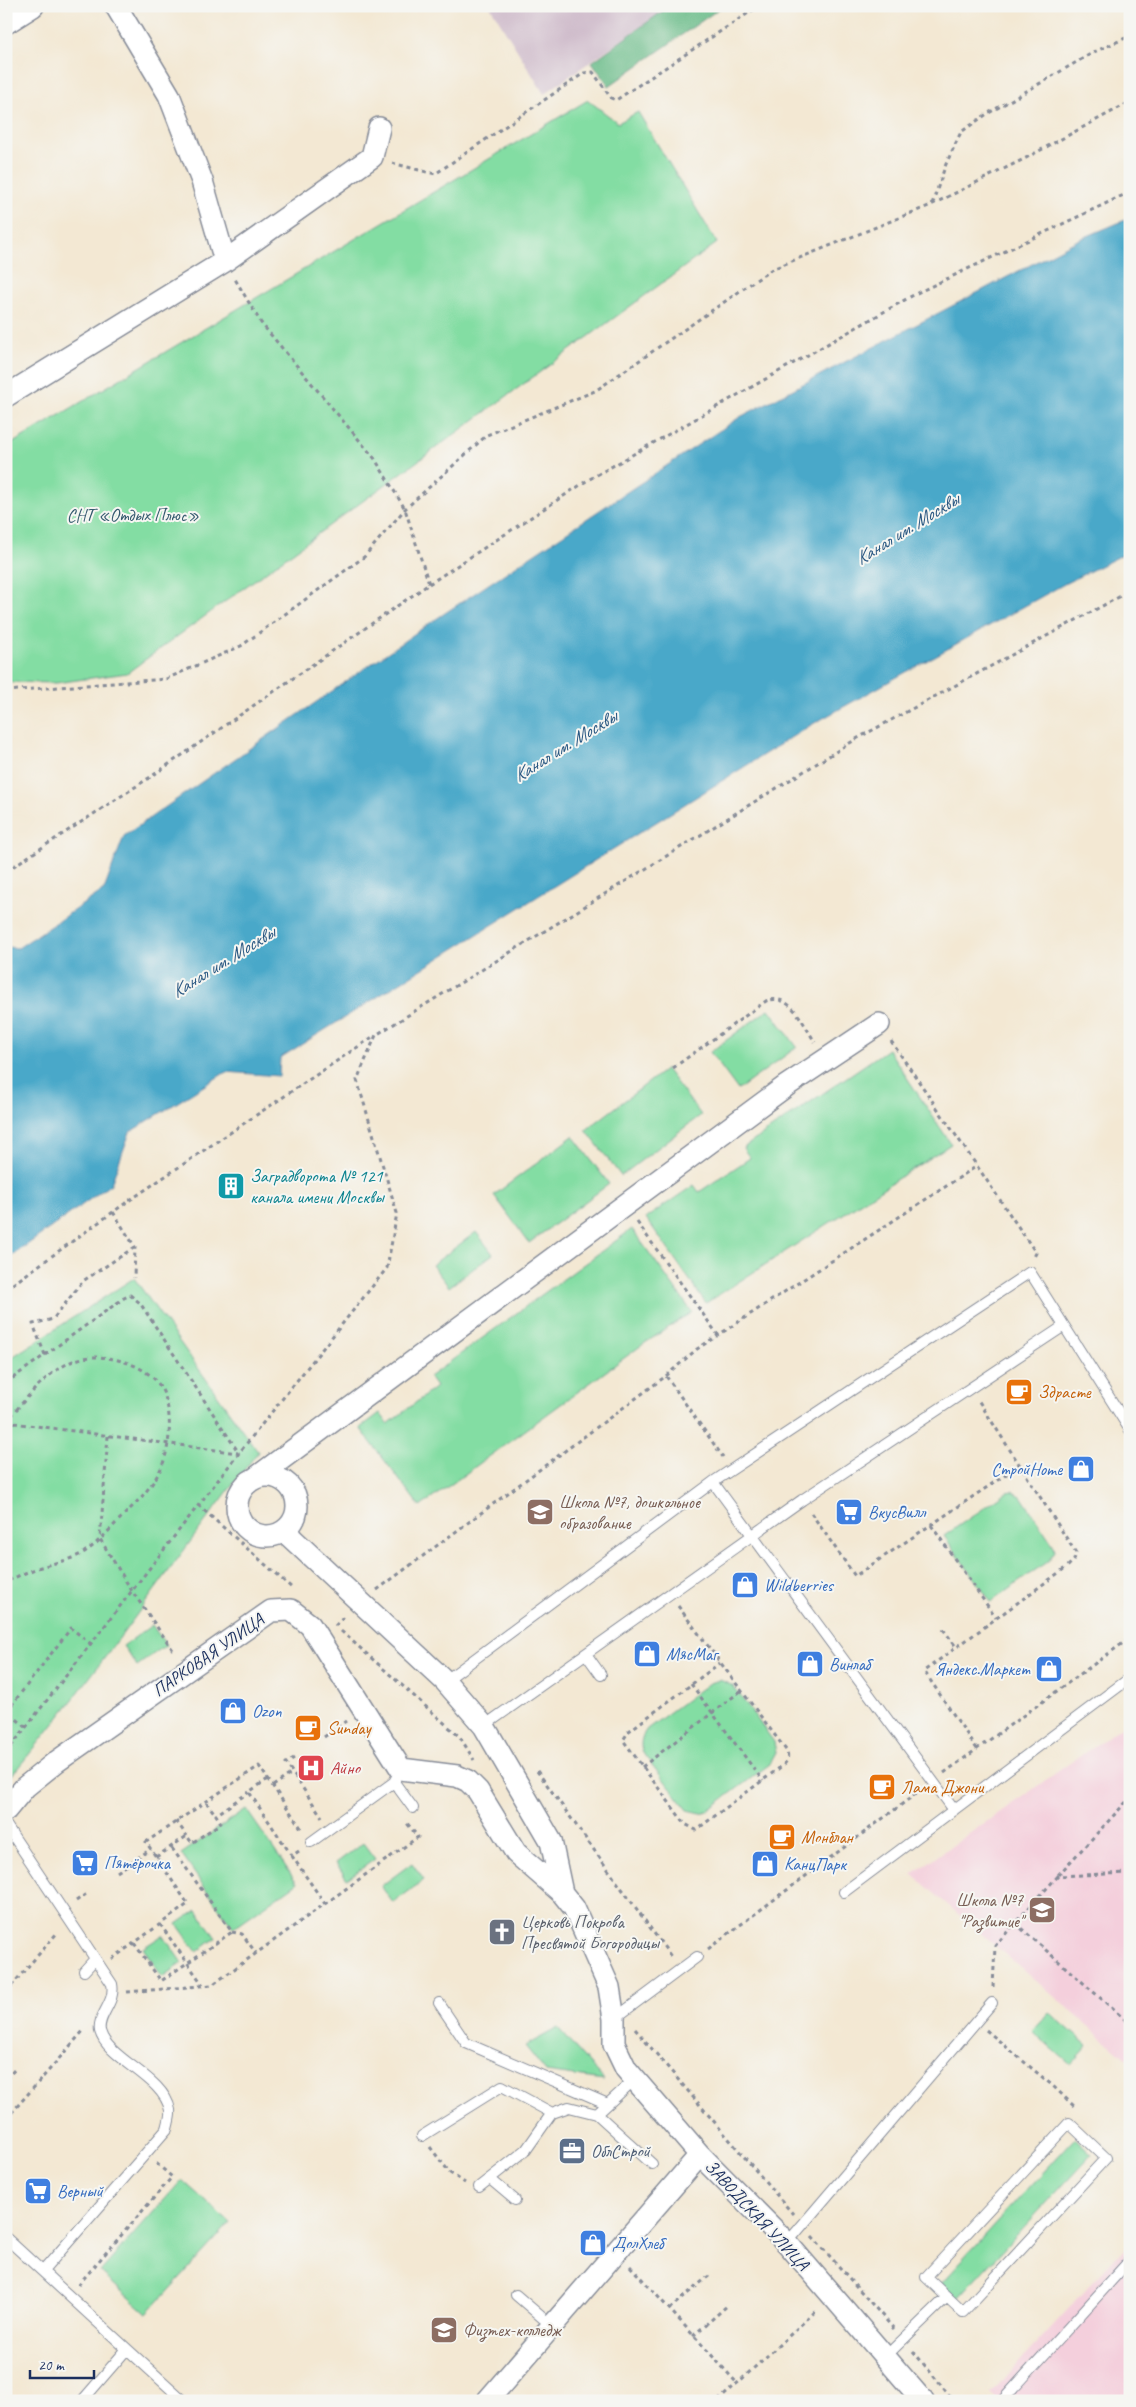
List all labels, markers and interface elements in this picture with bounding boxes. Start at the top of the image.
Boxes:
water label: Канал им. Москвы [851,486,966,570]
park label: СНТ «Отдых Плюс» [67,504,199,526]
water label: Канал им. Москвы [509,703,624,787]
water label: Канал им. Москвы [167,919,282,1003]
place label: Заградворота № 121 канала имени Москвы [250,1165,385,1208]
building icon: Заградворота № 121 канала имени Москвы [216,1171,246,1201]
cafe icon: Здрасте [1004,1377,1034,1407]
place label: Здрасте [1038,1381,1092,1403]
shop icon: СтройHome [1066,1454,1096,1484]
place label: СтройHome [991,1458,1063,1480]
place label: Школа №7, дошкольное образование [559,1491,701,1534]
school or university icon: Школа №7, дошкольное образование [525,1497,555,1527]
supermarket icon: ВкусВилл [834,1497,864,1527]
place label: ВкусВилл [868,1501,927,1523]
shop icon: Wildberries [730,1570,760,1600]
place label: Wildberries [764,1574,835,1596]
street label: ПАРКОВАЯ УЛИЦА [148,1608,268,1701]
shop icon: МясМаг [632,1639,662,1669]
place label: МясМаг [666,1643,720,1665]
shop icon: Винлаб [795,1649,825,1679]
place label: Винлаб [829,1653,874,1675]
shop icon: Яндекс.Маркет [1034,1654,1064,1684]
place label: Яндекс.Маркет [934,1658,1031,1680]
shop icon: Ozon [218,1696,248,1726]
place label: Ozon [252,1700,282,1722]
cafe icon: Sunday [293,1713,323,1743]
place label: Sunday [327,1717,372,1739]
hospital icon: Айно [296,1753,326,1783]
place label: Айно [330,1757,362,1779]
cafe icon: Лама Джони [867,1772,897,1802]
place label: Лама Джони [901,1776,985,1798]
cafe icon: Монблан [767,1822,797,1852]
place label: Монблан [801,1826,855,1848]
supermarket icon: Пятёрочка [70,1848,100,1878]
shop icon: КанцПарк [750,1849,780,1879]
place label: Пятёрочка [104,1852,172,1874]
place label: КанцПарк [784,1853,848,1875]
place label: Школа №7 "Развитие" [956,1889,1027,1933]
school or university icon: Школа №7 "Развитие" [1027,1895,1057,1925]
place label: Церковь Покрова Пресвятой Богородицы [521,1911,660,1954]
church icon: Церковь Покрова Пресвятой Богородицы [487,1917,517,1947]
office icon: ОблСтрой [557,2136,587,2166]
place label: ОблСтрой [591,2140,652,2162]
street label: ЗАВОДСКАЯ УЛИЦА [700,2155,814,2275]
supermarket icon: Верный [23,2176,53,2206]
place label: Верный [57,2180,105,2202]
shop icon: ДолХлеб [578,2228,608,2258]
place label: ДолХлеб [612,2232,667,2254]
school or university icon: Физтех-колледж [429,2315,459,2345]
place label: Физтех-колледж [463,2319,562,2342]
scale bar [30,2347,94,2379]
text: 20 m [38,2356,65,2375]

